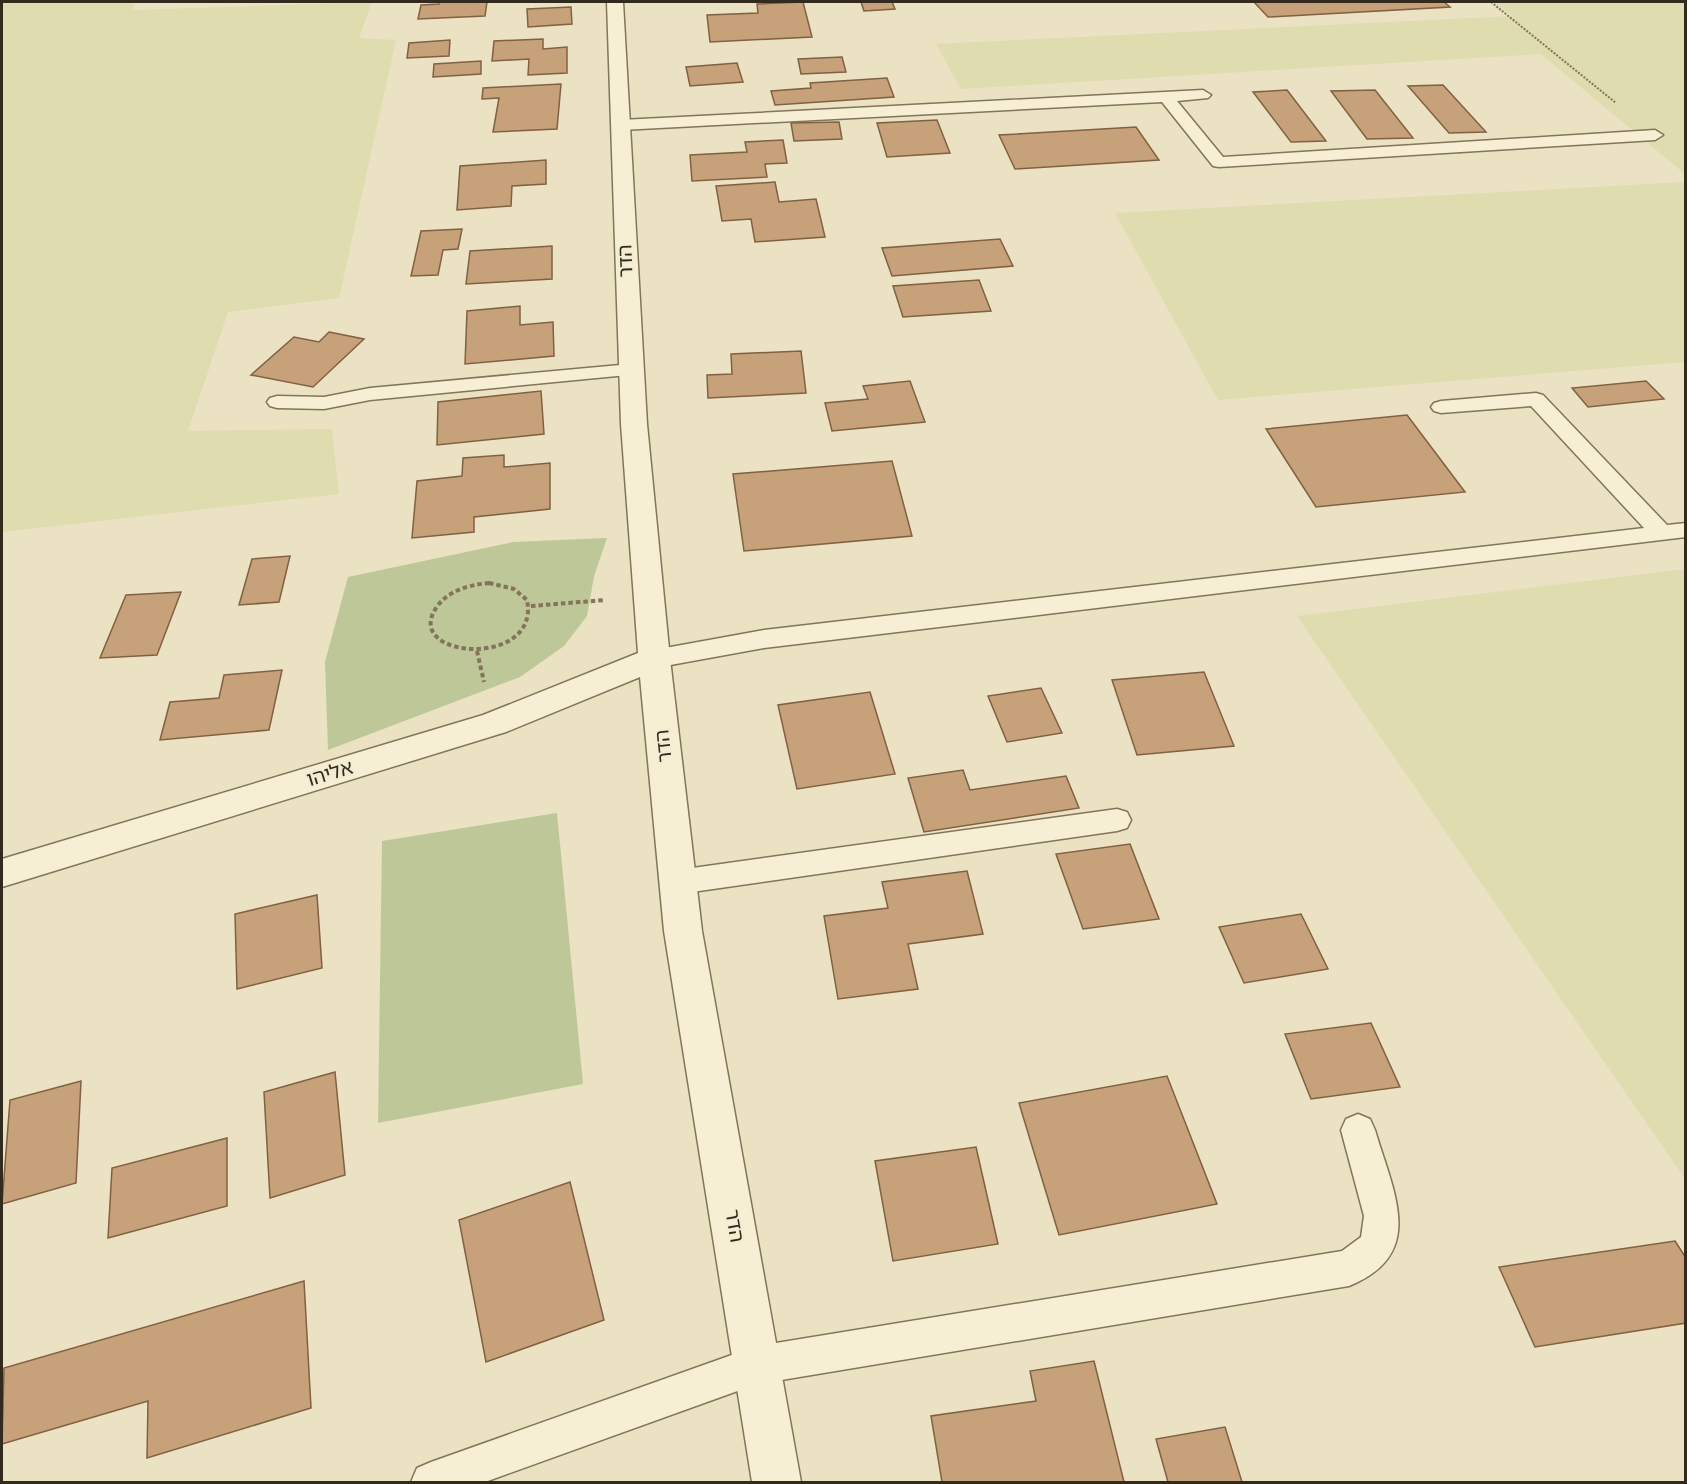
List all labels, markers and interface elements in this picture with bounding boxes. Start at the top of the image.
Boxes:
street label: הדר [610,244,642,278]
street label: הדר [647,728,681,764]
street label: אליהו [303,753,357,795]
street label: הדר [716,1207,752,1245]

